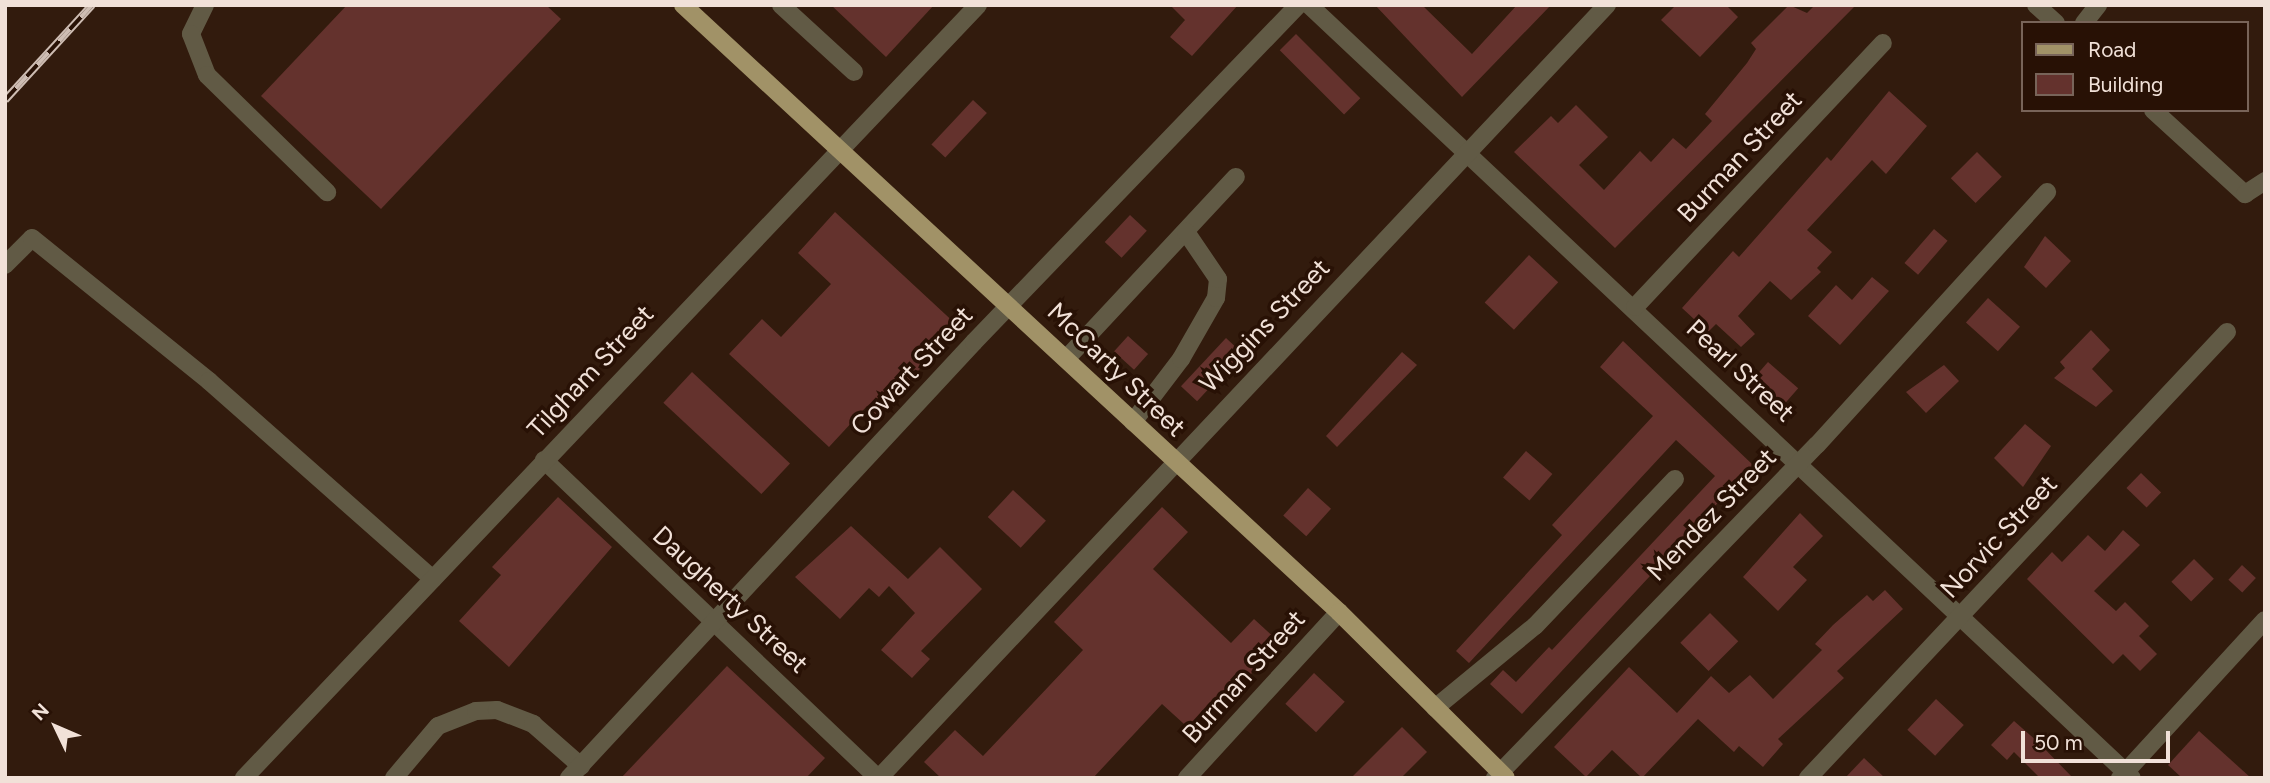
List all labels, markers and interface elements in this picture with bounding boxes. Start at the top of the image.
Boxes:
legend [2022,21,2249,112]
text: Road [2088,37,2136,62]
text: Building [2088,72,2163,97]
street label: Burman Street [1671,85,1809,229]
street label: Wiggins Street [1194,253,1336,399]
street label: McCarty Street [1041,296,1191,444]
street label: Tilgham Street [521,299,661,445]
street label: Cowart Street [844,300,980,442]
street label: Pearl Street [1680,313,1800,429]
street label: Mendez Street [1641,442,1783,588]
street label: Norvic Street [1934,469,2064,605]
street label: Daugherty Street [646,520,814,680]
street label: Burman Street [1176,604,1312,750]
north arrow [21,692,91,762]
text: N [27,699,54,725]
scale bar [2025,716,2174,760]
text: 50 m [2034,730,2083,755]

